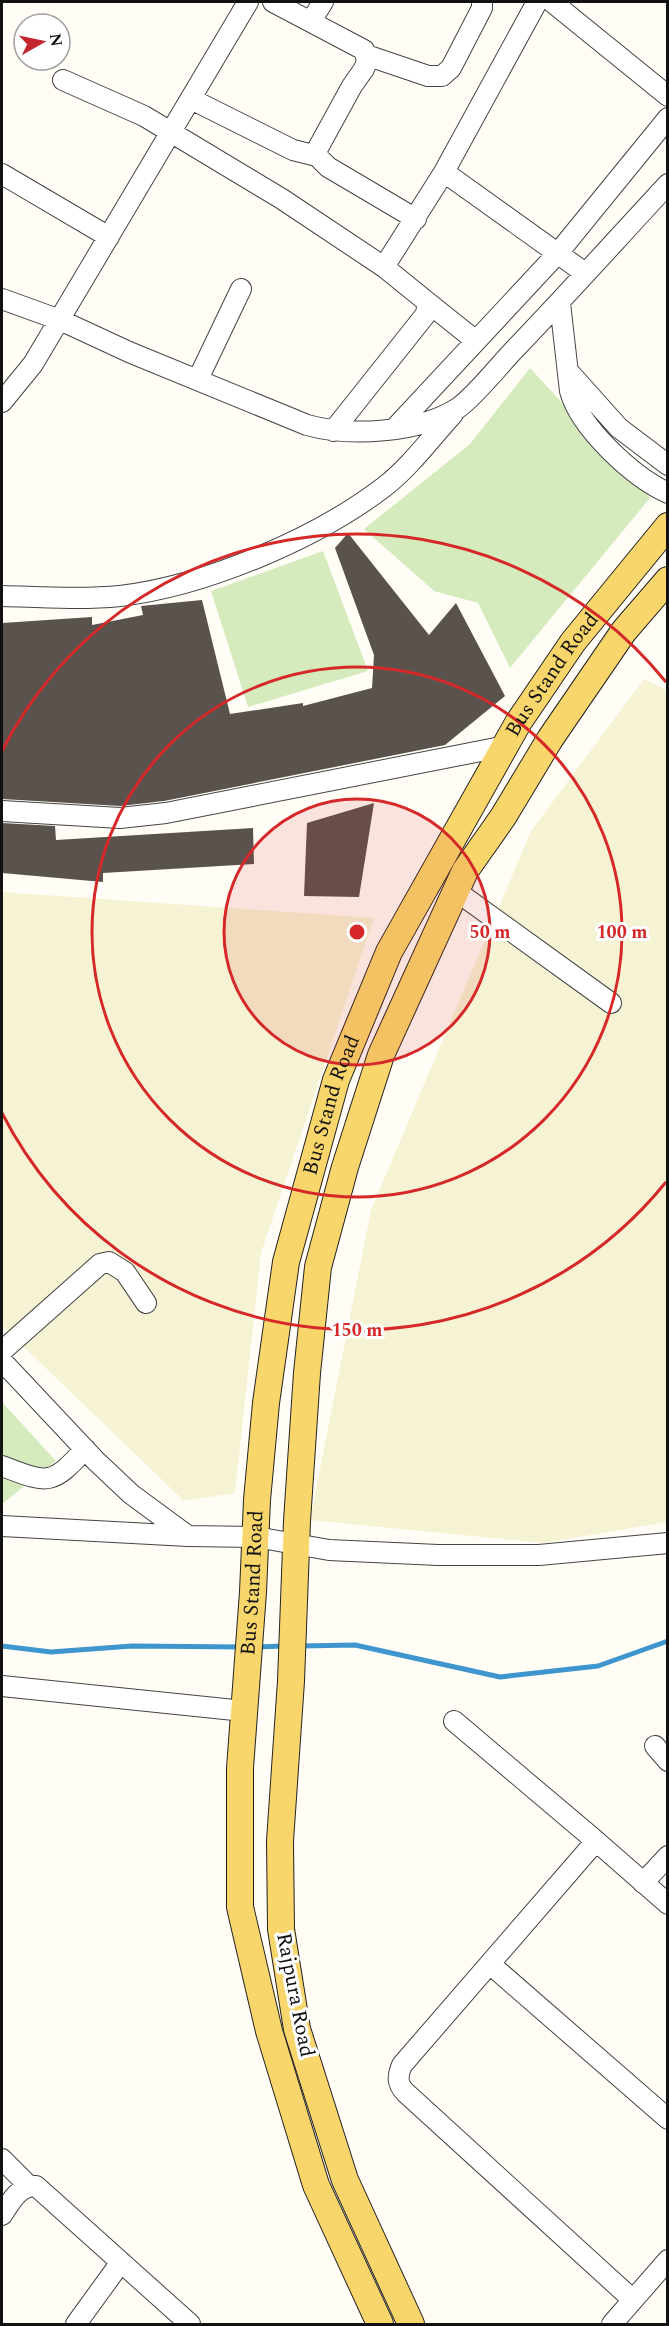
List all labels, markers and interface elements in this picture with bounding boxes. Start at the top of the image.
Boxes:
north arrow [12,12,72,72]
text: N [43,31,69,48]
street label: Bus Stand Road [497,606,607,743]
text: 50 m [470,919,510,946]
text: 100 m [596,919,648,946]
centre of rings [347,922,367,942]
street label: Bus Stand Road [295,1030,369,1179]
text: 150 m [331,1317,383,1344]
street label: Bus Stand Road [232,1509,273,1657]
street label: Rajpura Road [267,1930,323,2060]

